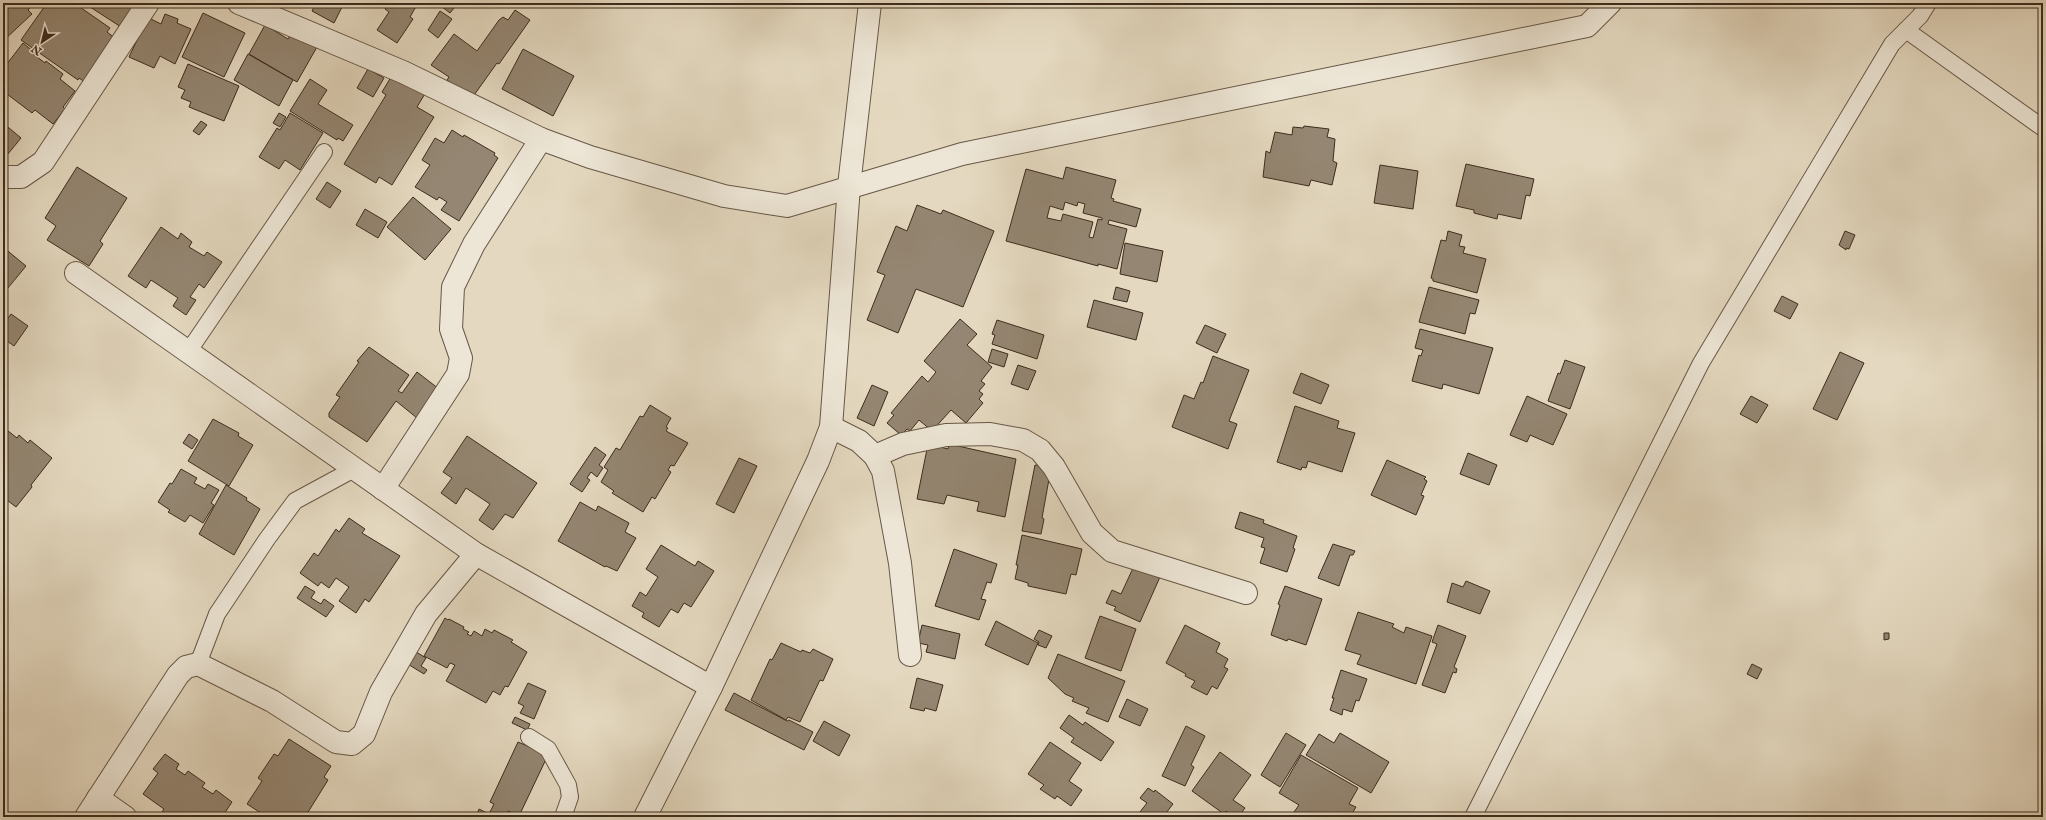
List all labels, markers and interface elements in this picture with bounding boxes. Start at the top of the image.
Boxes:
north arrow [22,22,62,62]
text: N [29,41,46,58]

